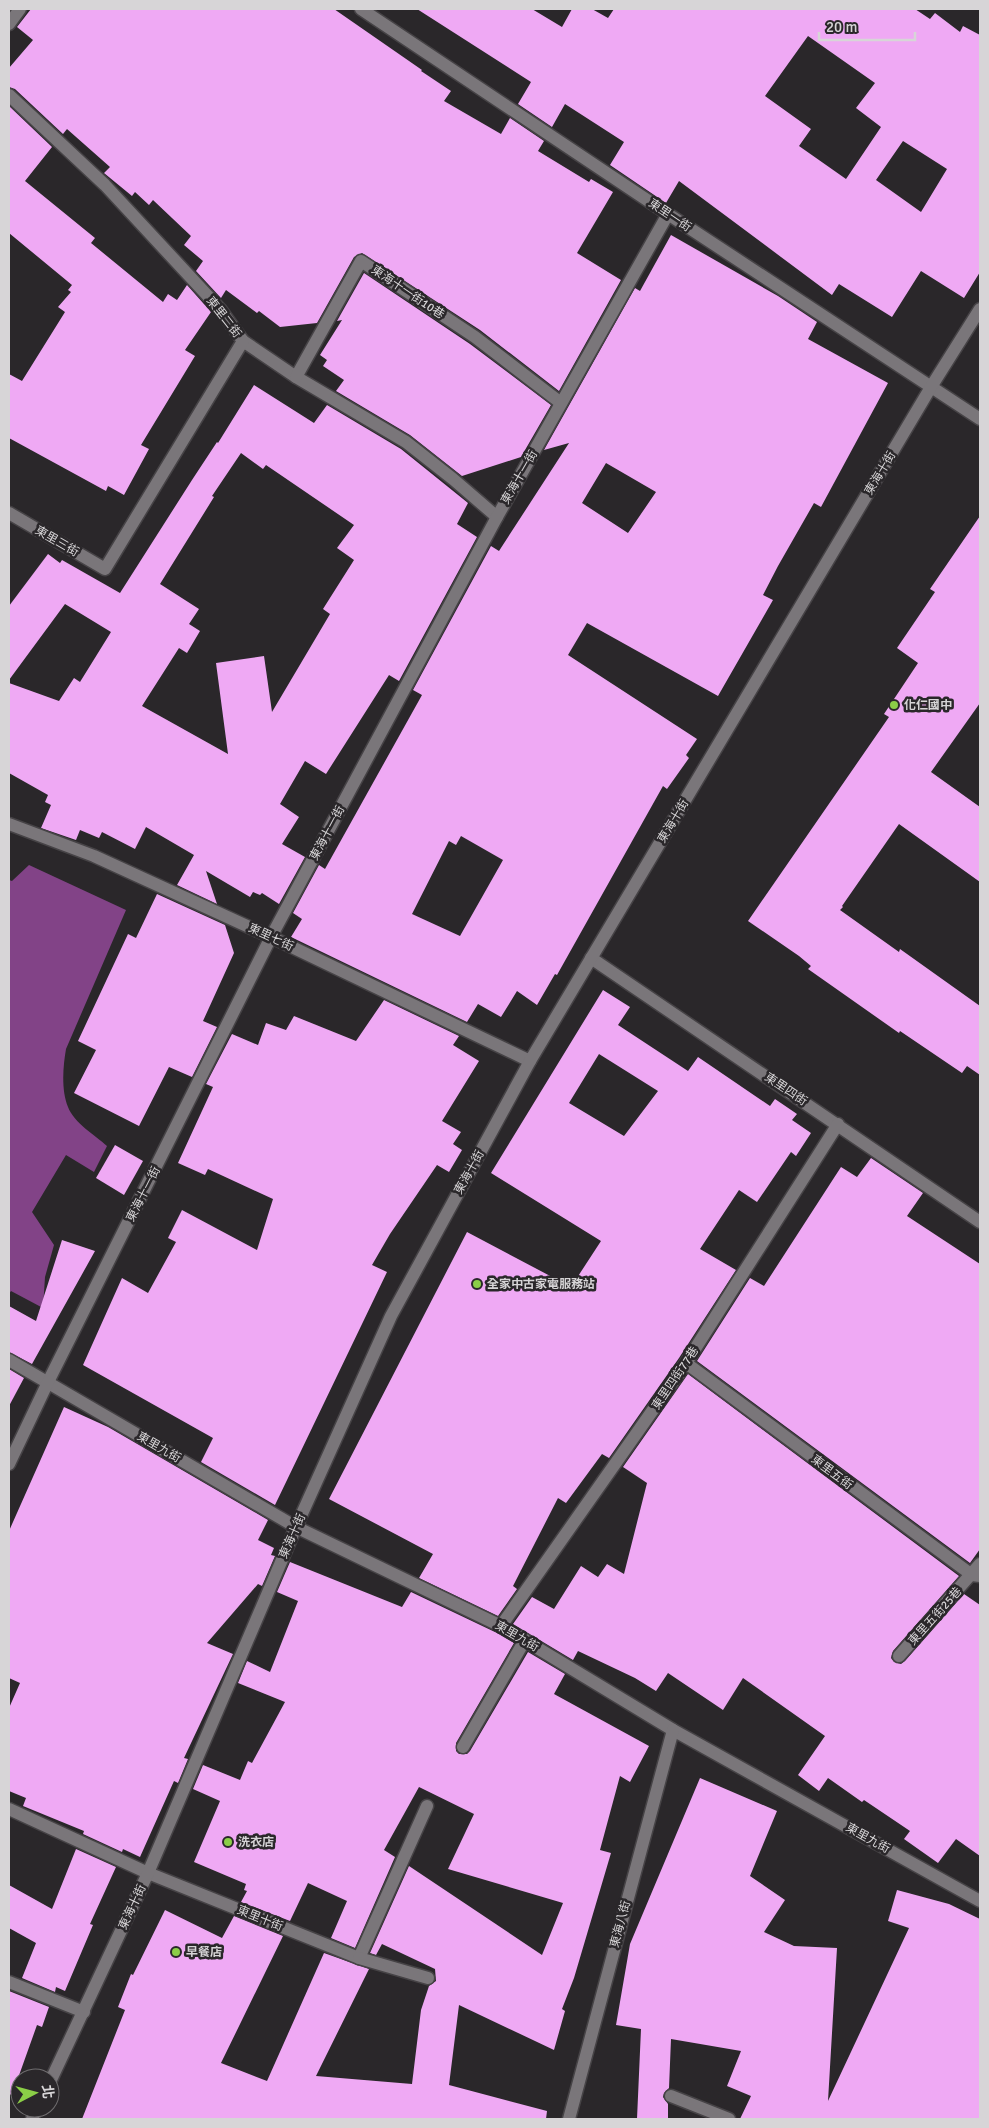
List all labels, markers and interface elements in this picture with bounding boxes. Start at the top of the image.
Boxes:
scale bar [819,10,915,42]
text: 20 m [826,18,857,36]
street label: 東里一街 [646,196,694,235]
street label: 東海十一街10巷 [368,262,447,322]
street label: 東里二街 [203,294,244,341]
street label: 東海十一街 [498,448,541,507]
street label: 東海十街 [862,449,899,498]
street label: 東里三街 [32,523,81,560]
place label: 化仁國中 [904,698,952,713]
marker: 化仁國中 [888,699,900,711]
street label: 東海十街 [655,797,692,846]
street label: 東海十一街 [307,803,348,863]
street label: 東里七街 [246,921,296,954]
street label: 東里四街 [762,1070,810,1109]
street label: 東海十街 [451,1148,488,1197]
street label: 東海十一街 [123,1164,164,1224]
place label: 全家中古家電服務站 [487,1277,595,1292]
marker: 全家中古家電服務站 [471,1278,483,1290]
street label: 東里四街77巷 [649,1344,702,1413]
street label: 東里九街 [134,1429,183,1466]
street label: 東里五街 [808,1452,855,1493]
street label: 東海十街 [276,1511,309,1561]
street label: 東里五街25巷 [905,1584,965,1648]
street label: 東里九街 [492,1618,541,1655]
street label: 東里九街 [843,1820,892,1857]
place label: 洗衣店 [238,1835,274,1850]
marker: 洗衣店 [222,1836,234,1848]
street label: 東海十街 [116,1882,149,1932]
street label: 東海八街 [607,1899,634,1949]
street label: 東里十街 [235,1903,285,1934]
place label: 早餐店 [186,1945,222,1960]
marker: 早餐店 [170,1946,182,1958]
north arrow [10,2068,60,2118]
text: 北 [38,2084,57,2100]

